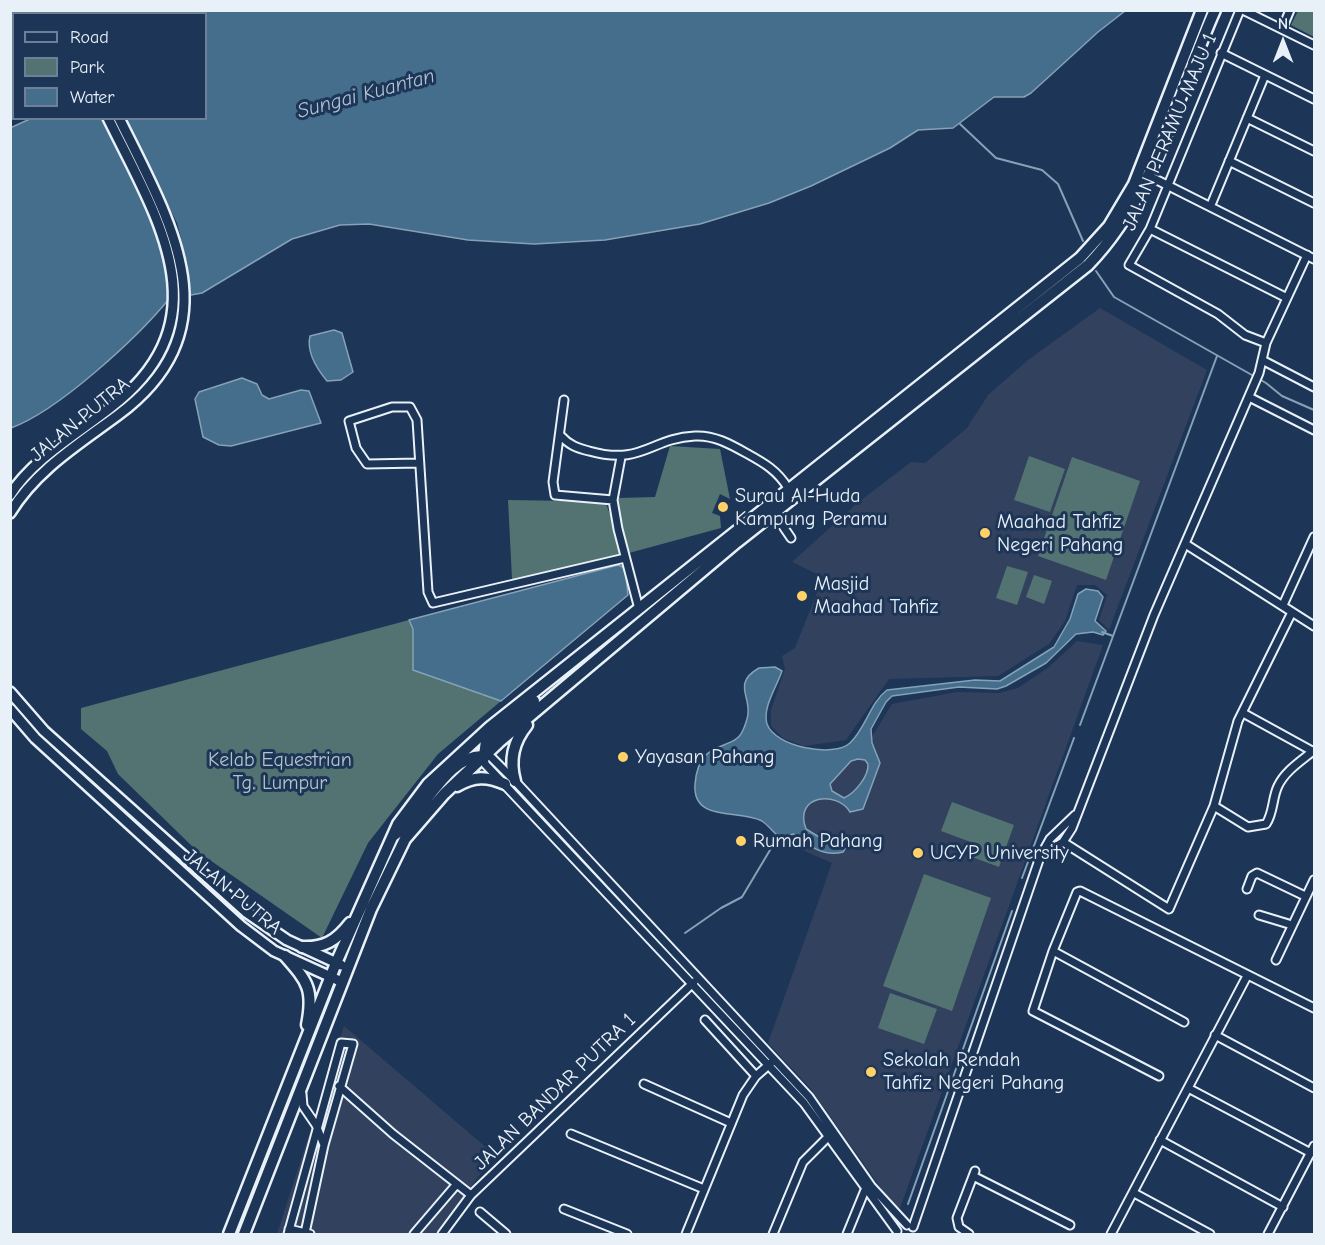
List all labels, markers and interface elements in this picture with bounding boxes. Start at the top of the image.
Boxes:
legend [12,12,207,120]
north arrow [1253,12,1313,72]
text: N [1278,15,1288,33]
text: Road [70,27,109,48]
street label: JALAN PERAMU MAJU 1 [1118,30,1222,234]
text: Park [70,57,104,78]
water label: Sungai Kuantan [294,64,438,124]
text: Water [70,87,114,108]
street label: JALAN PUTRA [25,373,135,467]
place label: Surau Al-Huda Kampung Peramu [735,484,887,531]
marker: Surau Al-Huda Kampung Peramu [716,500,730,514]
place label: Maahad Tahfiz Negeri Pahang [997,510,1123,557]
marker: Maahad Tahfiz Negeri Pahang [978,526,992,540]
place label: Masjid Maahad Tahfiz [814,572,938,619]
marker: Masjid Maahad Tahfiz [795,589,809,603]
place label: Yayasan Pahang [635,745,775,769]
park label: Kelab Equestrian Tg. Lumpur [208,748,352,795]
marker: Yayasan Pahang [616,750,630,764]
place label: Rumah Pahang [753,829,883,853]
marker: Rumah Pahang [734,834,748,848]
place label: UCYP University [930,841,1069,865]
street label: JALAN PUTRA [178,844,286,940]
marker: UCYP University [911,846,925,860]
street label: JALAN BANDAR PUTRA 1 [469,1008,641,1176]
place label: Sekolah Rendah Tahfiz Negeri Pahang [883,1048,1064,1095]
marker: Sekolah Rendah Tahfiz Negeri Pahang [864,1065,878,1079]

